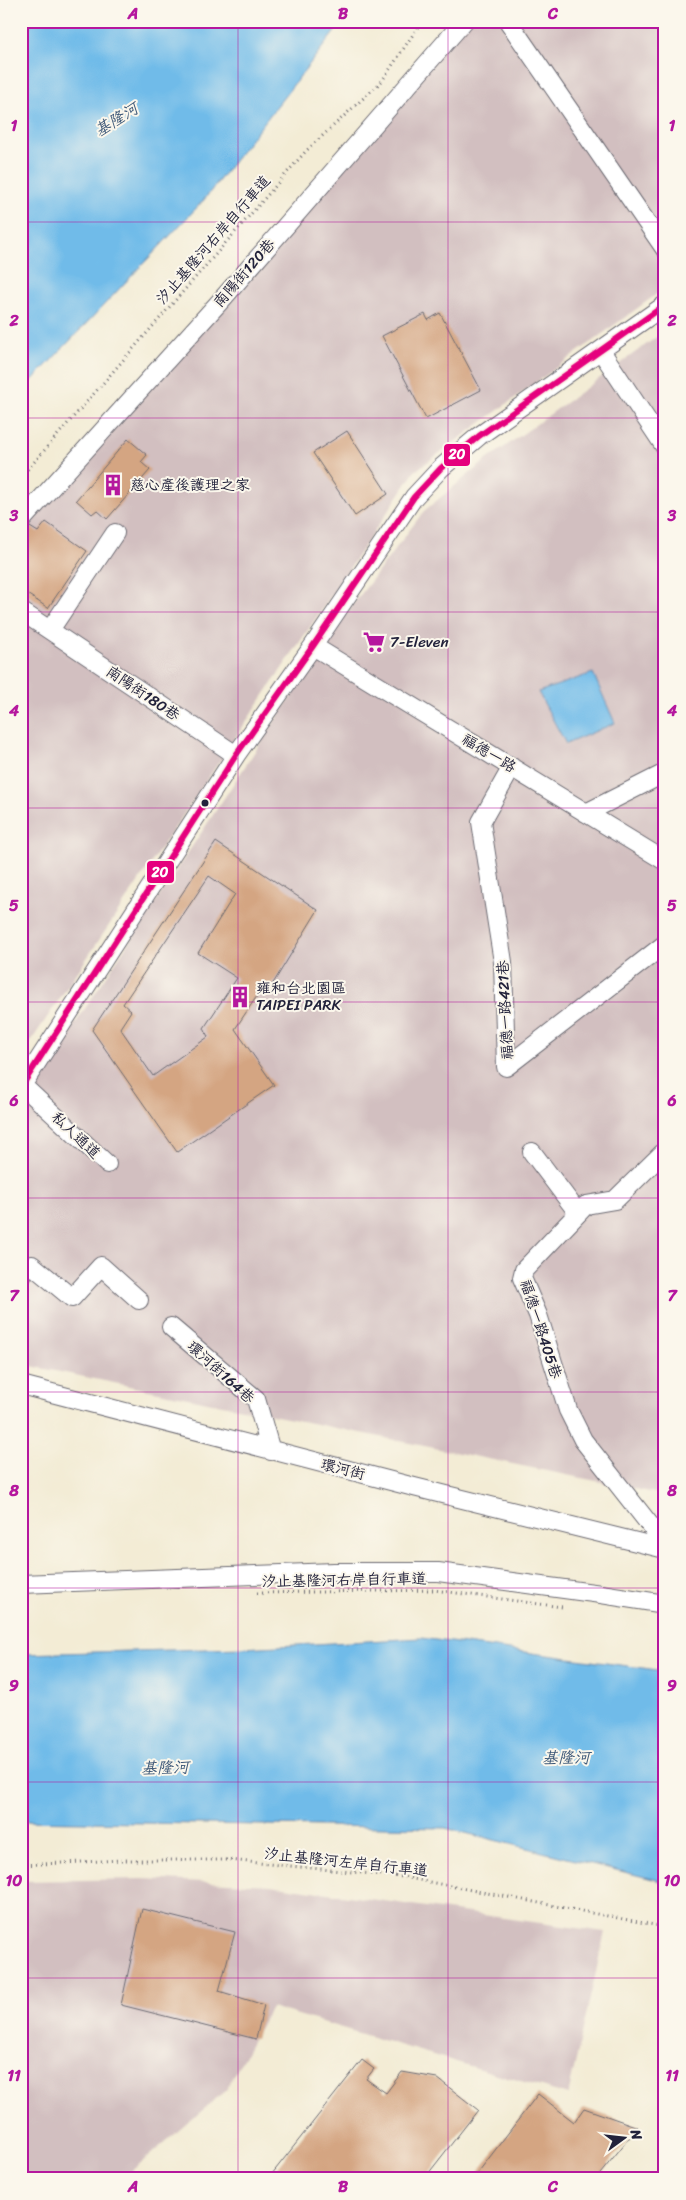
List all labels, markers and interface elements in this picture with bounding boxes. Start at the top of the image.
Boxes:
text: A [127,0,138,28]
text: B [338,0,349,28]
text: C [547,0,559,28]
water label: 基隆河 [88,93,147,144]
text: 1 [11,111,18,140]
text: 1 [669,111,676,140]
street label: 汐止基隆河右岸自行車道 [149,169,277,311]
street label: 南陽街120巷 [206,233,282,313]
text: 2 [8,306,19,335]
text: 2 [666,306,677,335]
text: 20 [448,442,466,467]
line badge: 20 [443,443,471,467]
building icon: 慈心產後護理之家 [100,472,126,498]
place label: 慈心產後護理之家 [130,472,250,498]
text: 3 [9,501,19,530]
text: 3 [667,501,677,530]
supermarket icon: 7-Eleven [361,629,387,655]
place label: 7-Eleven [390,629,449,655]
street label: 南陽街180巷 [101,658,185,728]
text: 4 [8,696,19,725]
text: 4 [666,696,677,725]
street label: 福德一路 [457,726,521,780]
unlabelled marker [200,798,210,808]
line badge: 20 [146,860,175,884]
text: 20 [151,860,169,885]
text: 5 [9,891,19,920]
text: 5 [667,891,677,920]
street label: 福德一路421巷 [489,960,521,1060]
place label: 雍和台北園區 TAIPEI PARK [256,975,346,1018]
building icon: 雍和台北園區 TAIPEI PARK [227,984,253,1010]
text: 6 [8,1086,19,1115]
text: 6 [666,1086,677,1115]
street label: 私人通道 [45,1105,107,1165]
street label: 福德一路405巷 [513,1276,569,1382]
text: 7 [9,1281,20,1310]
text: 7 [667,1281,678,1310]
street label: 環河街164巷 [181,1334,261,1410]
street label: 環河街 [318,1451,368,1487]
text: 8 [8,1476,19,1505]
text: 8 [666,1476,677,1505]
street label: 汐止基隆河右岸自行車道 [261,1566,427,1594]
text: 9 [9,1671,19,1700]
text: 9 [667,1671,677,1700]
water label: 基隆河 [542,1743,593,1772]
water label: 基隆河 [141,1753,192,1782]
street label: 汐止基隆河左岸自行車道 [263,1840,429,1884]
text: 10 [6,1866,22,1895]
text: 10 [664,1866,680,1895]
text: 11 [7,2061,21,2090]
text: 11 [665,2061,679,2090]
north arrow [598,2112,648,2162]
text: N [622,2126,649,2143]
text: A [127,2172,138,2200]
text: B [338,2172,349,2200]
text: C [547,2172,559,2200]

